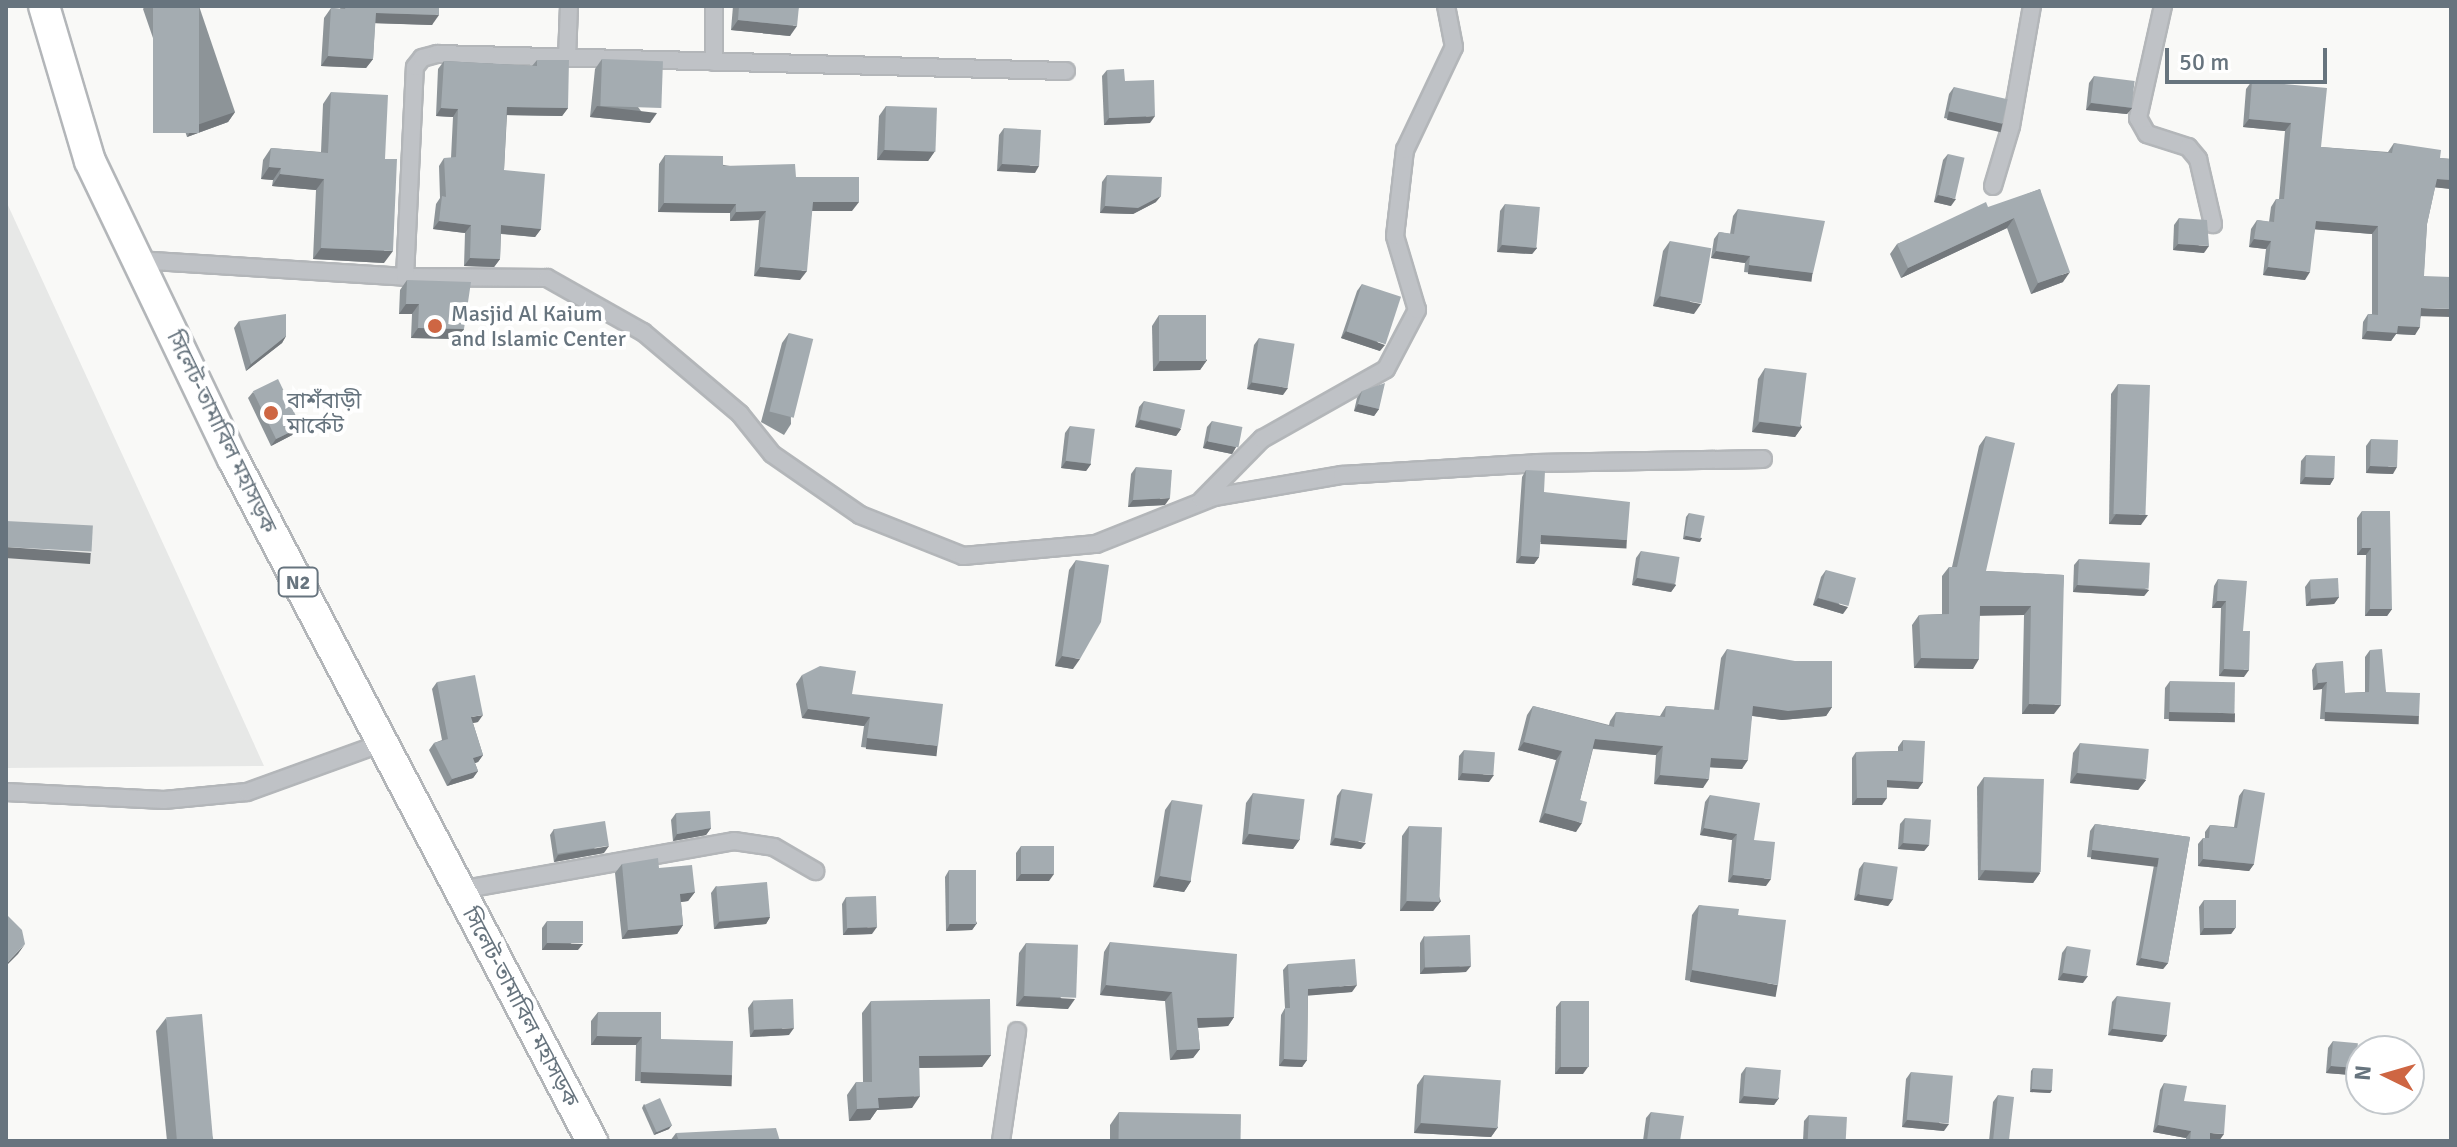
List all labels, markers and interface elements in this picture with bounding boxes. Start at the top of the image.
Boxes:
scale bar [2169,32,2331,82]
text: 50 m [2179,47,2229,77]
place label: Masjid Al Kaium and Islamic Center [451,300,626,352]
marker: Masjid Al Kaium and Islamic Center [426,317,444,335]
street label: সিলেট-তামাবিল মহাসড়ক [161,326,283,538]
place label: বাশঁবাড়ী মার্কেট [287,387,361,438]
marker: বাশঁবাড়ী মার্কেট [262,404,280,422]
road number: N2 [276,566,320,598]
street label: সিলেট-তামাবিল মহাসড়ক [457,903,585,1111]
north arrow [2345,1035,2425,1115]
text: N [2348,1064,2377,1082]

